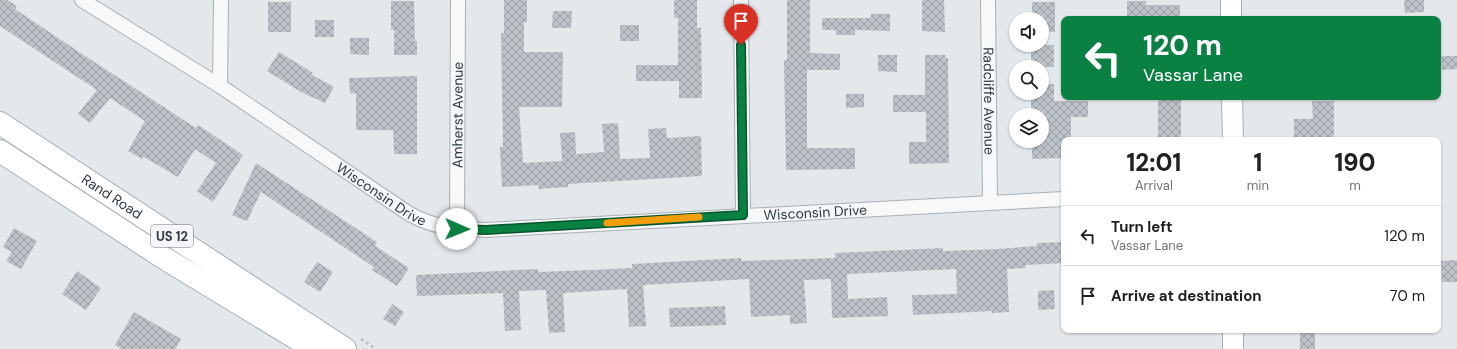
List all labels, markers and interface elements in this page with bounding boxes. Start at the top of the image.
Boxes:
pin [724,4,758,45]
icon: arrive [730,10,752,32]
map controls [1009,12,1049,148]
button: sound [1009,12,1049,52]
text: 120 m [1143,27,1222,64]
icon: left [1077,32,1129,84]
street label: Radcliffe Avenue [979,47,999,155]
button: search [1009,60,1049,100]
street label: Amherst Avenue [448,62,467,168]
text: Vassar Lane [1143,63,1243,87]
button: layers [1009,108,1049,148]
text: 12:01 [1127,147,1181,178]
text: 1 [1253,147,1262,178]
text: 190 [1334,147,1376,178]
street label: Wisconsin Drive [333,158,429,230]
street label: Rand Road [78,170,146,223]
text: Arrival [1135,177,1173,194]
text: min [1247,177,1269,194]
text: m [1349,177,1361,194]
street label: Wisconsin Drive [763,201,868,224]
position arrow [436,208,478,250]
text: Turn left [1111,217,1172,237]
road number: US 12 [151,225,193,247]
icon: left [1077,225,1099,247]
text: 120 m [1384,226,1425,246]
text: Vassar Lane [1111,237,1183,254]
icon: arrive [1077,285,1099,307]
text: Arrive at destination [1111,286,1262,306]
text: 70 m [1390,286,1425,306]

